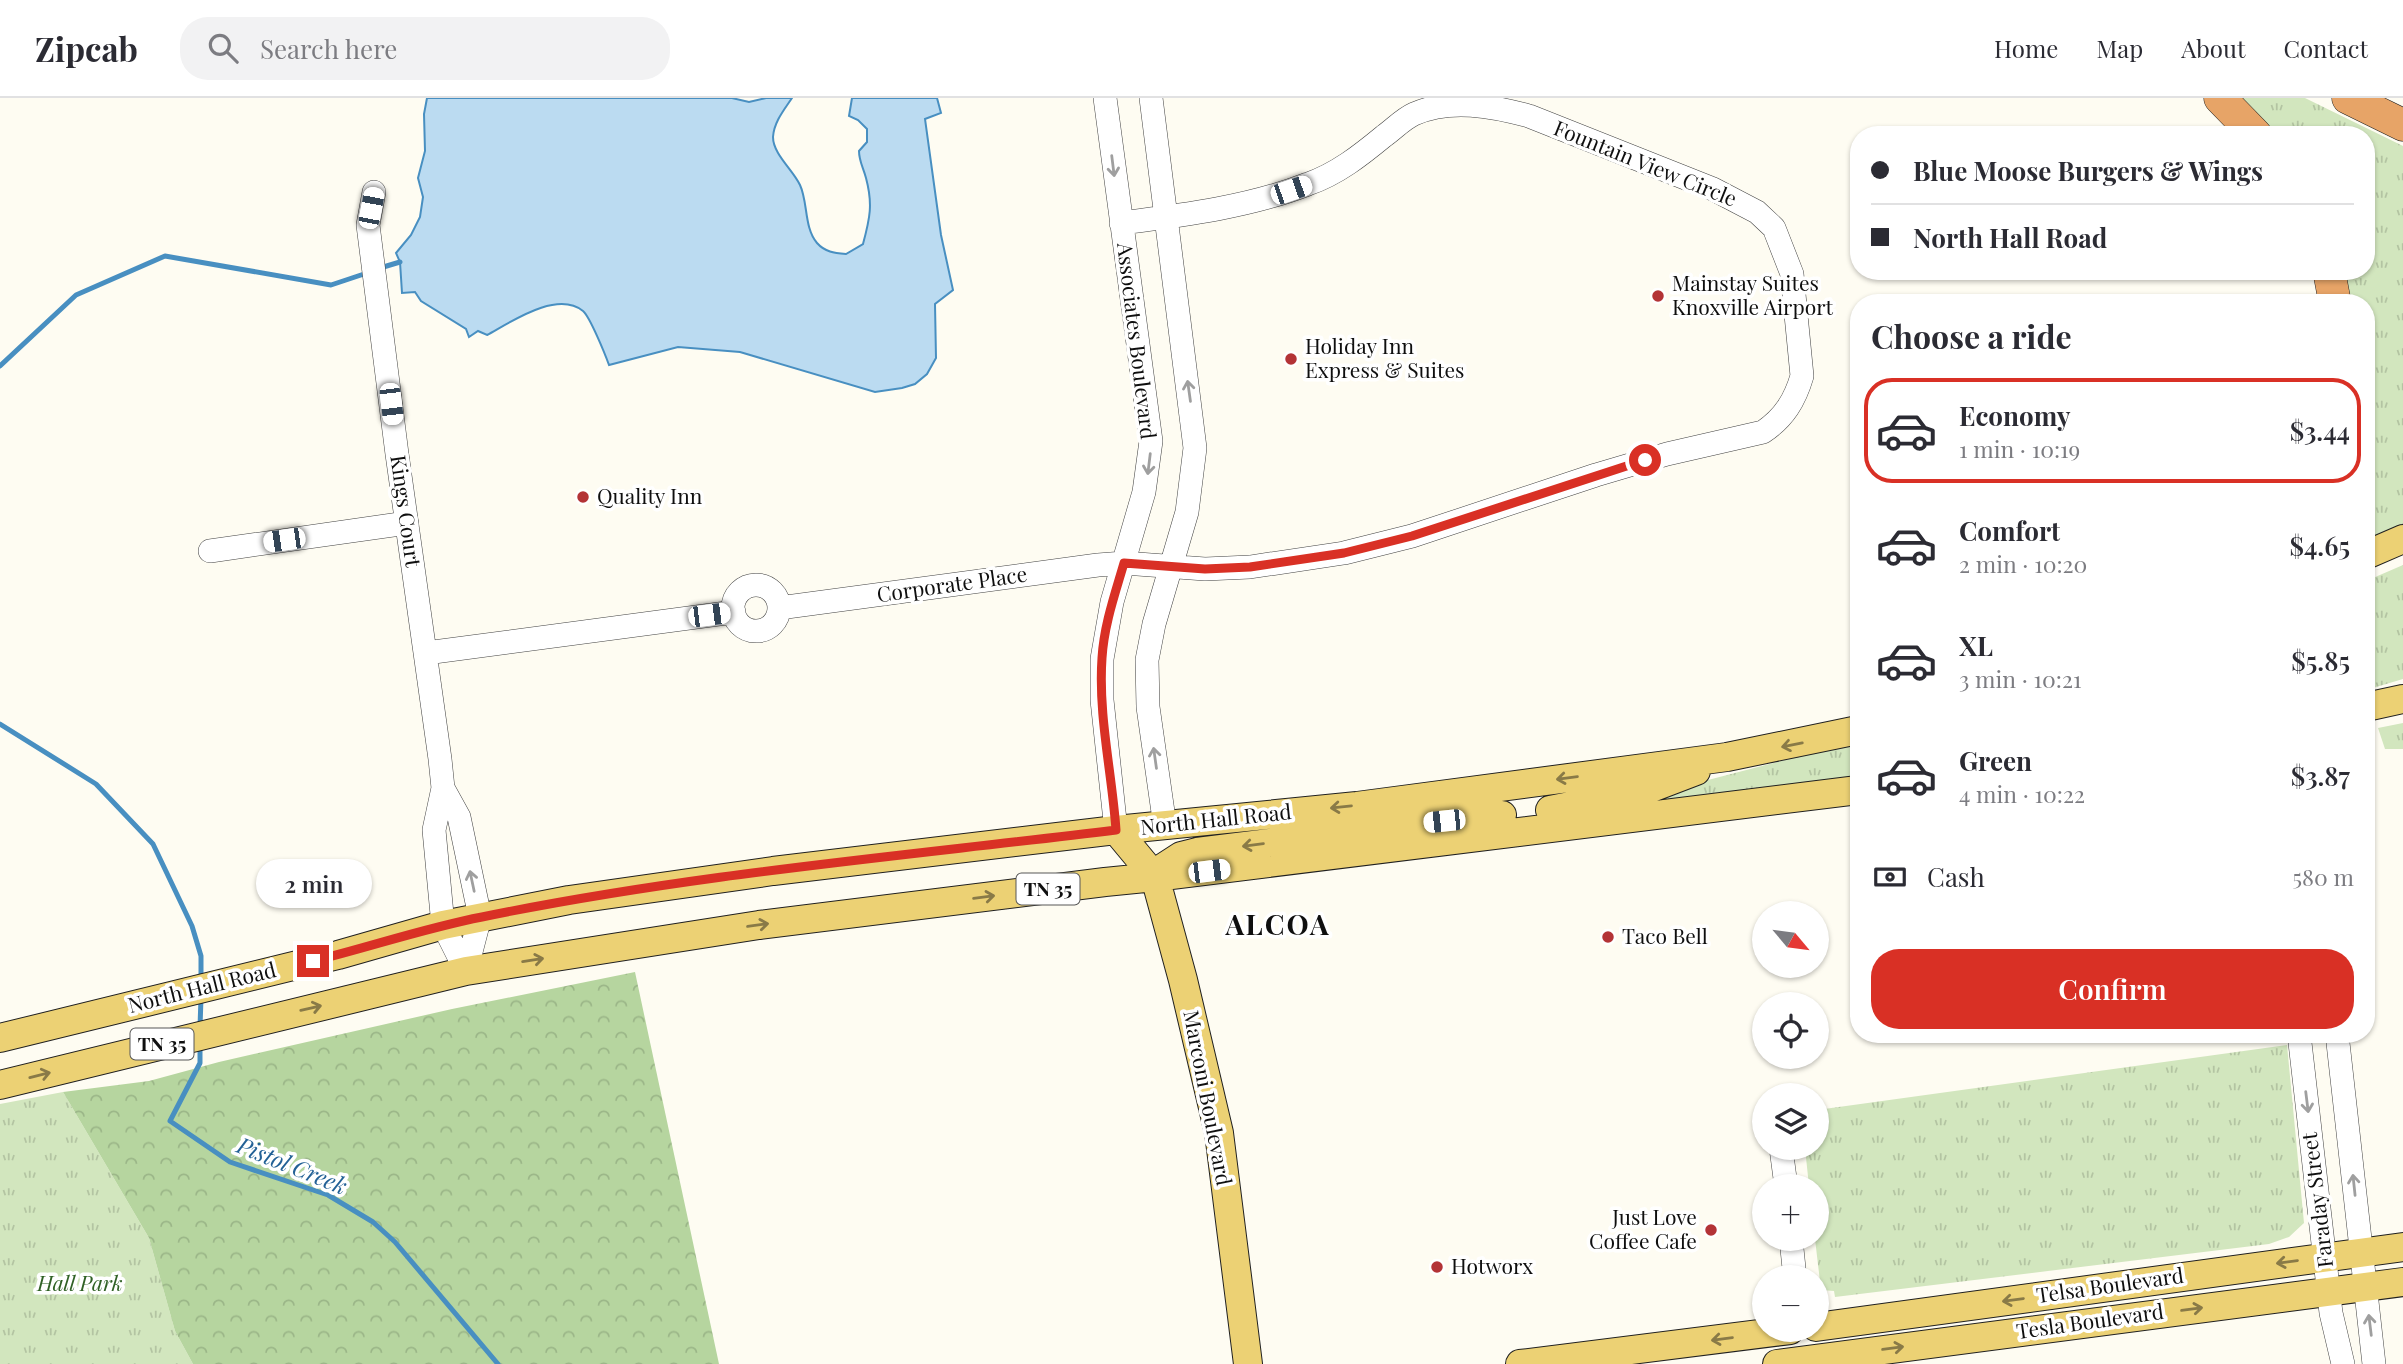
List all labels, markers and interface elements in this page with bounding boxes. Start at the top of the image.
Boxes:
search box [180,17,670,80]
text: Zipcab [35,26,138,70]
icon: search [204,29,242,67]
text: Search here [260,31,397,66]
text: Home [1994,32,2058,64]
text: Map [2096,32,2143,64]
text: About [2181,32,2245,64]
text: Contact [2283,32,2368,64]
street label: Fountain View Circle [1550,113,1741,212]
text: Blue Moose Burgers & Wings [1913,153,2263,188]
one-way arrow [1107,154,1120,177]
car [1268,173,1315,207]
car [357,185,386,231]
text: North Hall Road [1913,220,2107,255]
street label: Associates Boulevard [1112,240,1164,441]
place label: Mainstay Suites Knoxville Airport [1672,268,1833,320]
marker: Mainstay Suites Knoxville Airport [1650,288,1666,304]
text: Choose a ride [1871,314,2072,357]
place label: Holiday Inn Express & Suites [1305,331,1464,383]
marker: Holiday Inn Express & Suites [1283,351,1299,367]
one-way arrow [1182,380,1195,403]
car [379,382,404,426]
text: Economy [1959,398,2070,433]
icon: car [1875,399,1938,462]
text: $3.44 [2290,413,2350,448]
text: 1 min · 10:19 [1959,433,2080,464]
route start [1629,444,1661,476]
one-way arrow [1142,452,1155,475]
street label: Kings Court [385,453,429,569]
place label: Quality Inn [597,481,703,509]
marker: Quality Inn [575,489,591,505]
text: Comfort [1959,513,2060,548]
icon: car [1875,514,1938,577]
car [262,527,307,553]
text: $4.65 [2289,528,2350,563]
text: 2 min · 10:20 [1959,548,2087,579]
street label: Corporate Place [875,559,1029,607]
car [687,602,732,628]
text: XL [1959,628,1993,663]
icon: car [1875,629,1938,692]
text: $5.85 [2291,643,2350,678]
text: 3 min · 10:21 [1959,663,2081,694]
one-way arrow [1781,738,1804,752]
text: Green [1959,743,2032,778]
icon: car [1875,744,1938,807]
one-way arrow [1149,748,1162,770]
text: $3.87 [2291,758,2350,793]
one-way arrow [1556,772,1579,785]
text: 4 min · 10:22 [1959,778,2085,809]
street label: North Hall Road [1139,796,1293,840]
one-way arrow [1331,801,1353,814]
car [1423,808,1466,834]
one-way arrow [1242,839,1265,852]
car [1187,858,1232,884]
icon: cash [1871,858,1909,896]
text: Cash [1927,859,1985,894]
callout: 2 min [255,860,371,908]
text: 580 m [2293,861,2354,892]
text: 2 min [285,868,343,899]
one-way arrow [465,870,479,893]
road number: TN 35 [1016,874,1080,904]
one-way arrow [972,890,995,903]
north arrow [1752,901,1829,978]
map controls [1752,901,1829,1342]
district label: ALCOA [1224,905,1331,942]
one-way arrow [746,918,769,931]
place label: Taco Bell [1622,921,1708,949]
marker: Taco Bell [1600,929,1616,945]
route end [297,945,329,977]
button: Confirm [1871,949,2354,1029]
one-way arrow [521,953,544,966]
street label: North Hall Road [125,954,278,1018]
button: locate [1752,992,1829,1069]
one-way arrow [299,1001,322,1014]
street label: Marconi Boulevard [1178,1008,1240,1188]
road number: TN 35 [130,1028,194,1060]
one-way arrow [28,1068,51,1081]
button: layers [1752,1083,1829,1160]
one-way arrow [2300,1090,2313,1113]
water label: Pistol Creek [232,1128,352,1201]
street label: Faraday Street [2294,1130,2338,1269]
button: + [1752,1174,1829,1251]
one-way arrow [2347,1174,2360,1196]
place label: Just Love Coffee Cafe [1589,1202,1697,1254]
marker: Just Love Coffee Cafe [1703,1222,1719,1238]
place label: Hotworx [1451,1251,1533,1279]
one-way arrow [2276,1256,2299,1269]
marker: Hotworx [1429,1259,1445,1275]
street label: Telsa Boulevard [2034,1260,2185,1308]
button: − [1752,1265,1829,1342]
park label: Hall Park [36,1268,123,1296]
one-way arrow [2002,1293,2025,1306]
street label: Tesla Boulevard [2014,1296,2165,1344]
one-way arrow [2180,1302,2202,1315]
one-way arrow [2363,1314,2376,1337]
one-way arrow [1712,1332,1734,1345]
one-way arrow [1881,1342,1904,1355]

